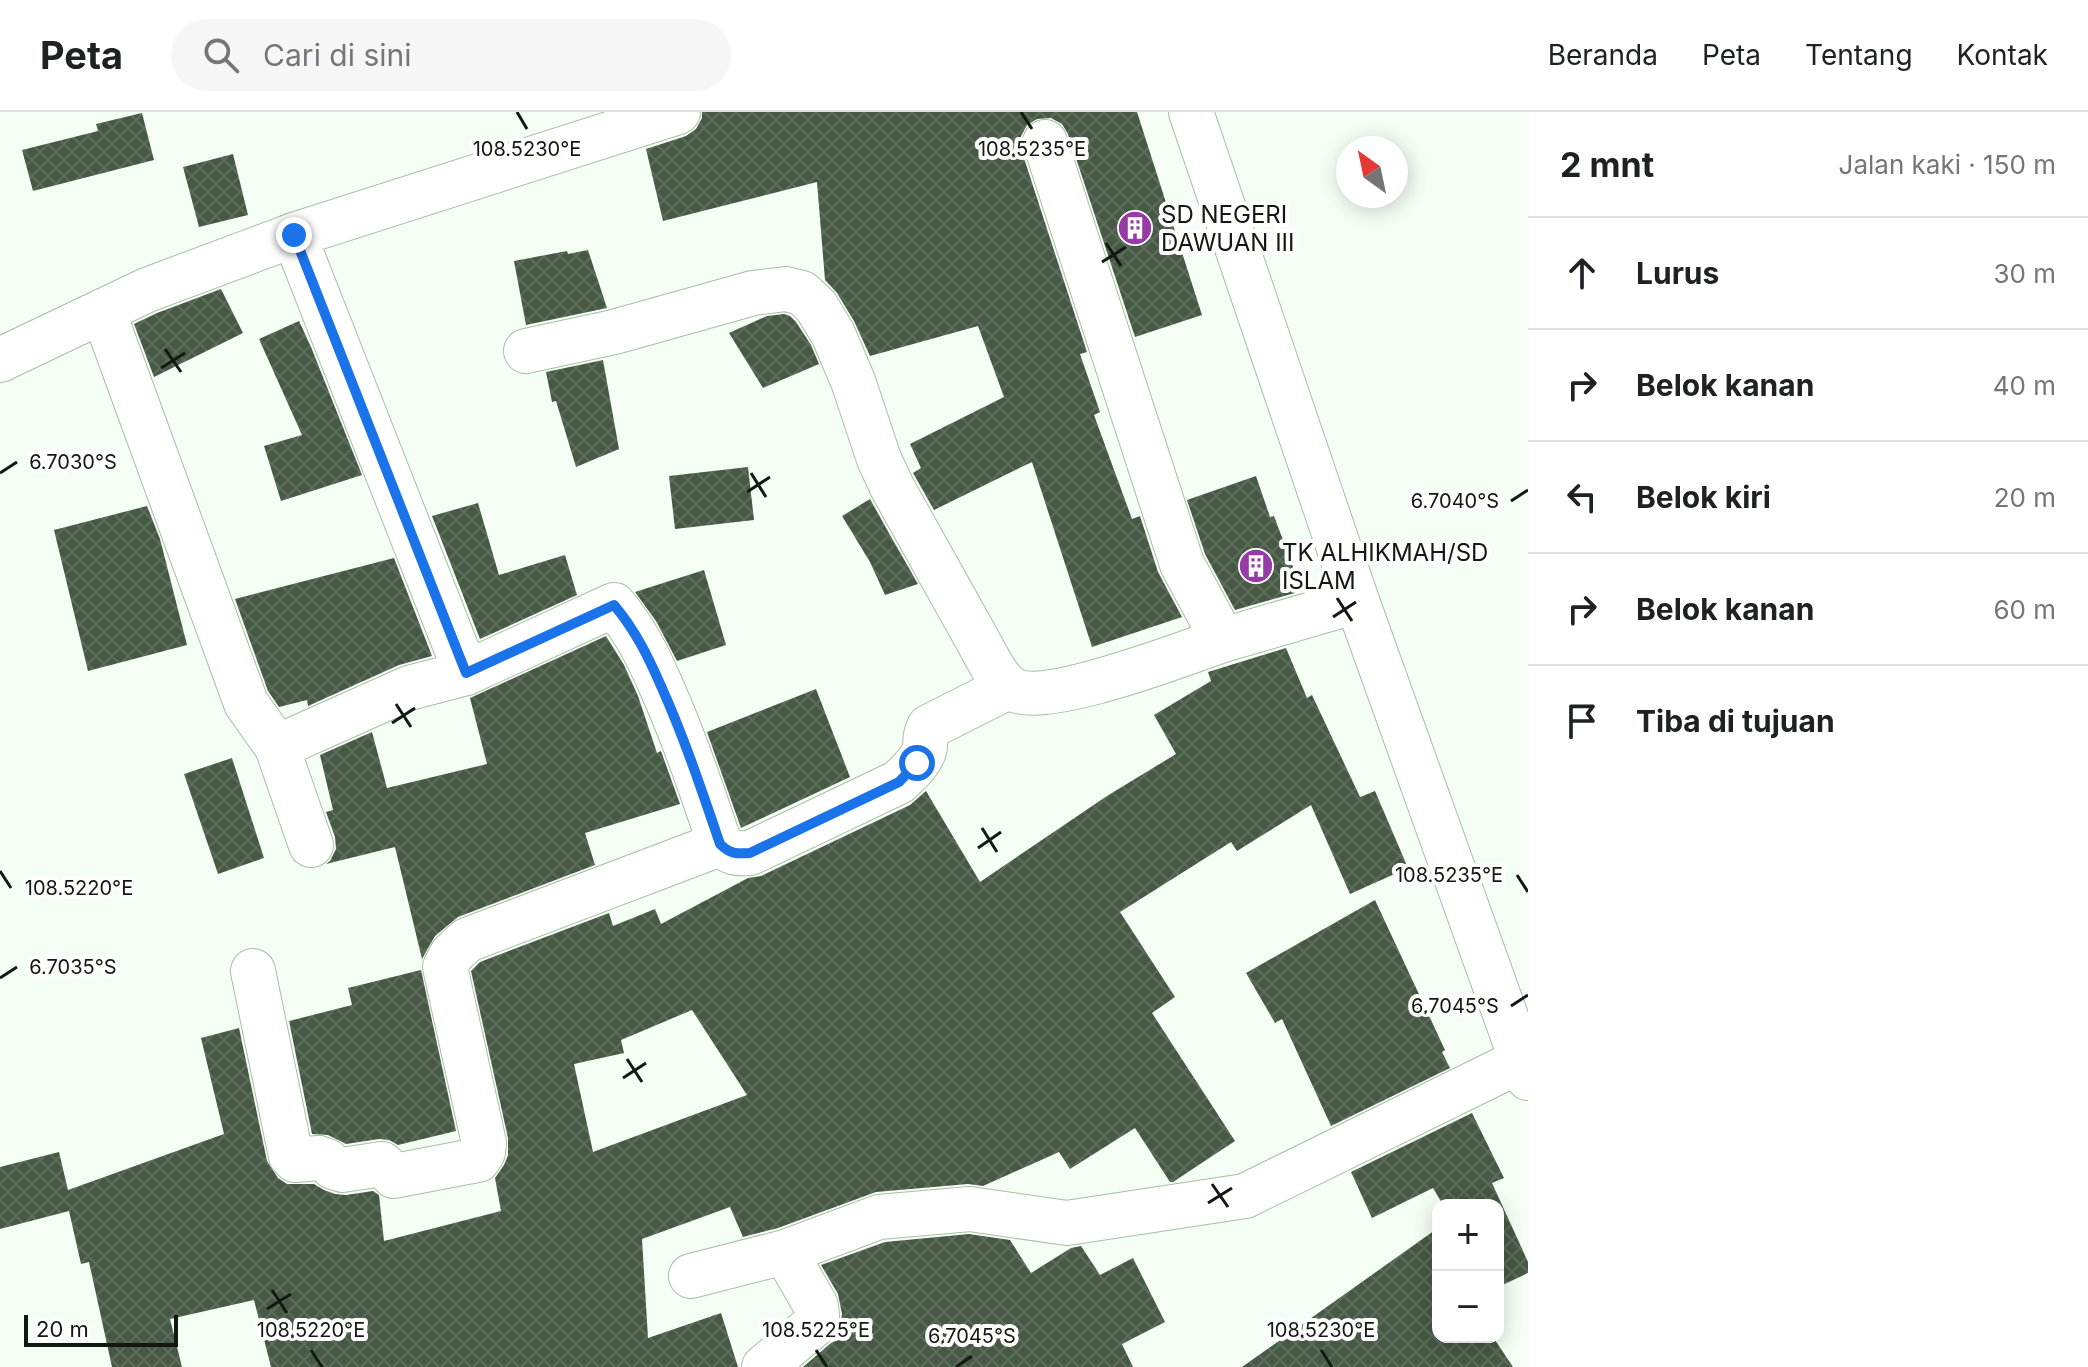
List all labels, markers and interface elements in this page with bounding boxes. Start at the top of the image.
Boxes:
search box [171,19,731,91]
text: Peta [40,32,123,78]
icon: search [199,33,243,77]
text: Cari di sini [263,37,412,73]
text: Beranda [1548,38,1658,72]
text: Peta [1702,38,1761,72]
text: Tentang [1805,38,1913,72]
text: Kontak [1957,38,2048,72]
north arrow [1336,136,1408,208]
text: 108.5230°E [473,137,581,161]
text: 108.5235°E [978,137,1086,161]
text: 2 mnt [1560,144,1654,185]
text: Jalan kaki · 150 m [1839,149,2056,180]
place label: SD NEGERI DAWUAN III [1161,200,1294,257]
building icon: SD NEGERI DAWUAN III [1116,209,1154,247]
route end [276,217,312,253]
icon: ahead [1560,251,1604,295]
text: Lurus [1636,255,1719,291]
text: 30 m [1993,258,2056,289]
icon: right [1560,363,1604,407]
text: Belok kanan [1636,367,1814,403]
text: 40 m [1993,370,2056,401]
text: 6.7030°S [29,450,117,474]
icon: left [1560,475,1604,519]
text: Belok kiri [1636,479,1771,515]
text: 20 m [1994,482,2056,513]
text: 6.7040°S [1411,489,1499,513]
place label: TK ALHIKMAH/SD ISLAM [1282,538,1488,595]
building icon: TK ALHIKMAH/SD ISLAM [1237,547,1275,585]
icon: right [1560,587,1604,631]
text: Belok kanan [1636,591,1814,627]
text: 60 m [1993,594,2056,625]
icon: arrive [1560,699,1604,743]
text: Tiba di tujuan [1636,703,1835,739]
route start [899,745,935,781]
text: 108.5235°E [1395,863,1503,887]
text: 108.5220°E [25,876,133,900]
text: 6.7035°S [29,955,117,979]
text: 6.7045°S [1411,994,1499,1018]
map controls [1432,1199,1504,1343]
button: + [1432,1199,1504,1271]
button: − [1432,1271,1504,1343]
scale bar [24,1311,178,1347]
text: 20 m [36,1316,89,1342]
text: 108.5220°E [257,1318,365,1342]
text: 108.5225°E [762,1318,870,1342]
text: 108.5230°E [1267,1318,1375,1342]
text: 6.7045°S [928,1324,1016,1348]

